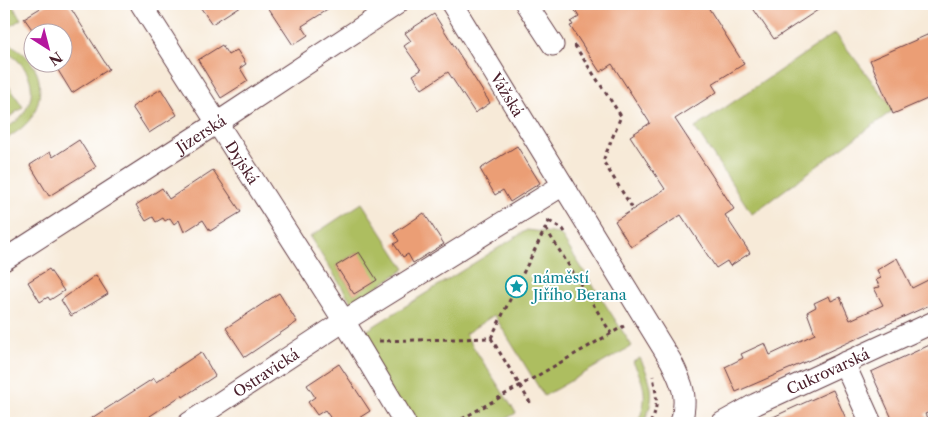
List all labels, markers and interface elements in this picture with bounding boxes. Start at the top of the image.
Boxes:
north arrow [22,22,72,72]
text: N [45,48,66,69]
street label: Vážská [486,68,528,120]
street label: Jizerská [171,110,229,157]
street label: Dyjská [222,137,263,188]
place label: náměstí Jiřího Berana [531,268,627,304]
place icon: náměstí Jiřího Berana [505,274,529,298]
street label: Ostravická [229,344,302,401]
street label: Cukrovarská [783,344,872,398]

